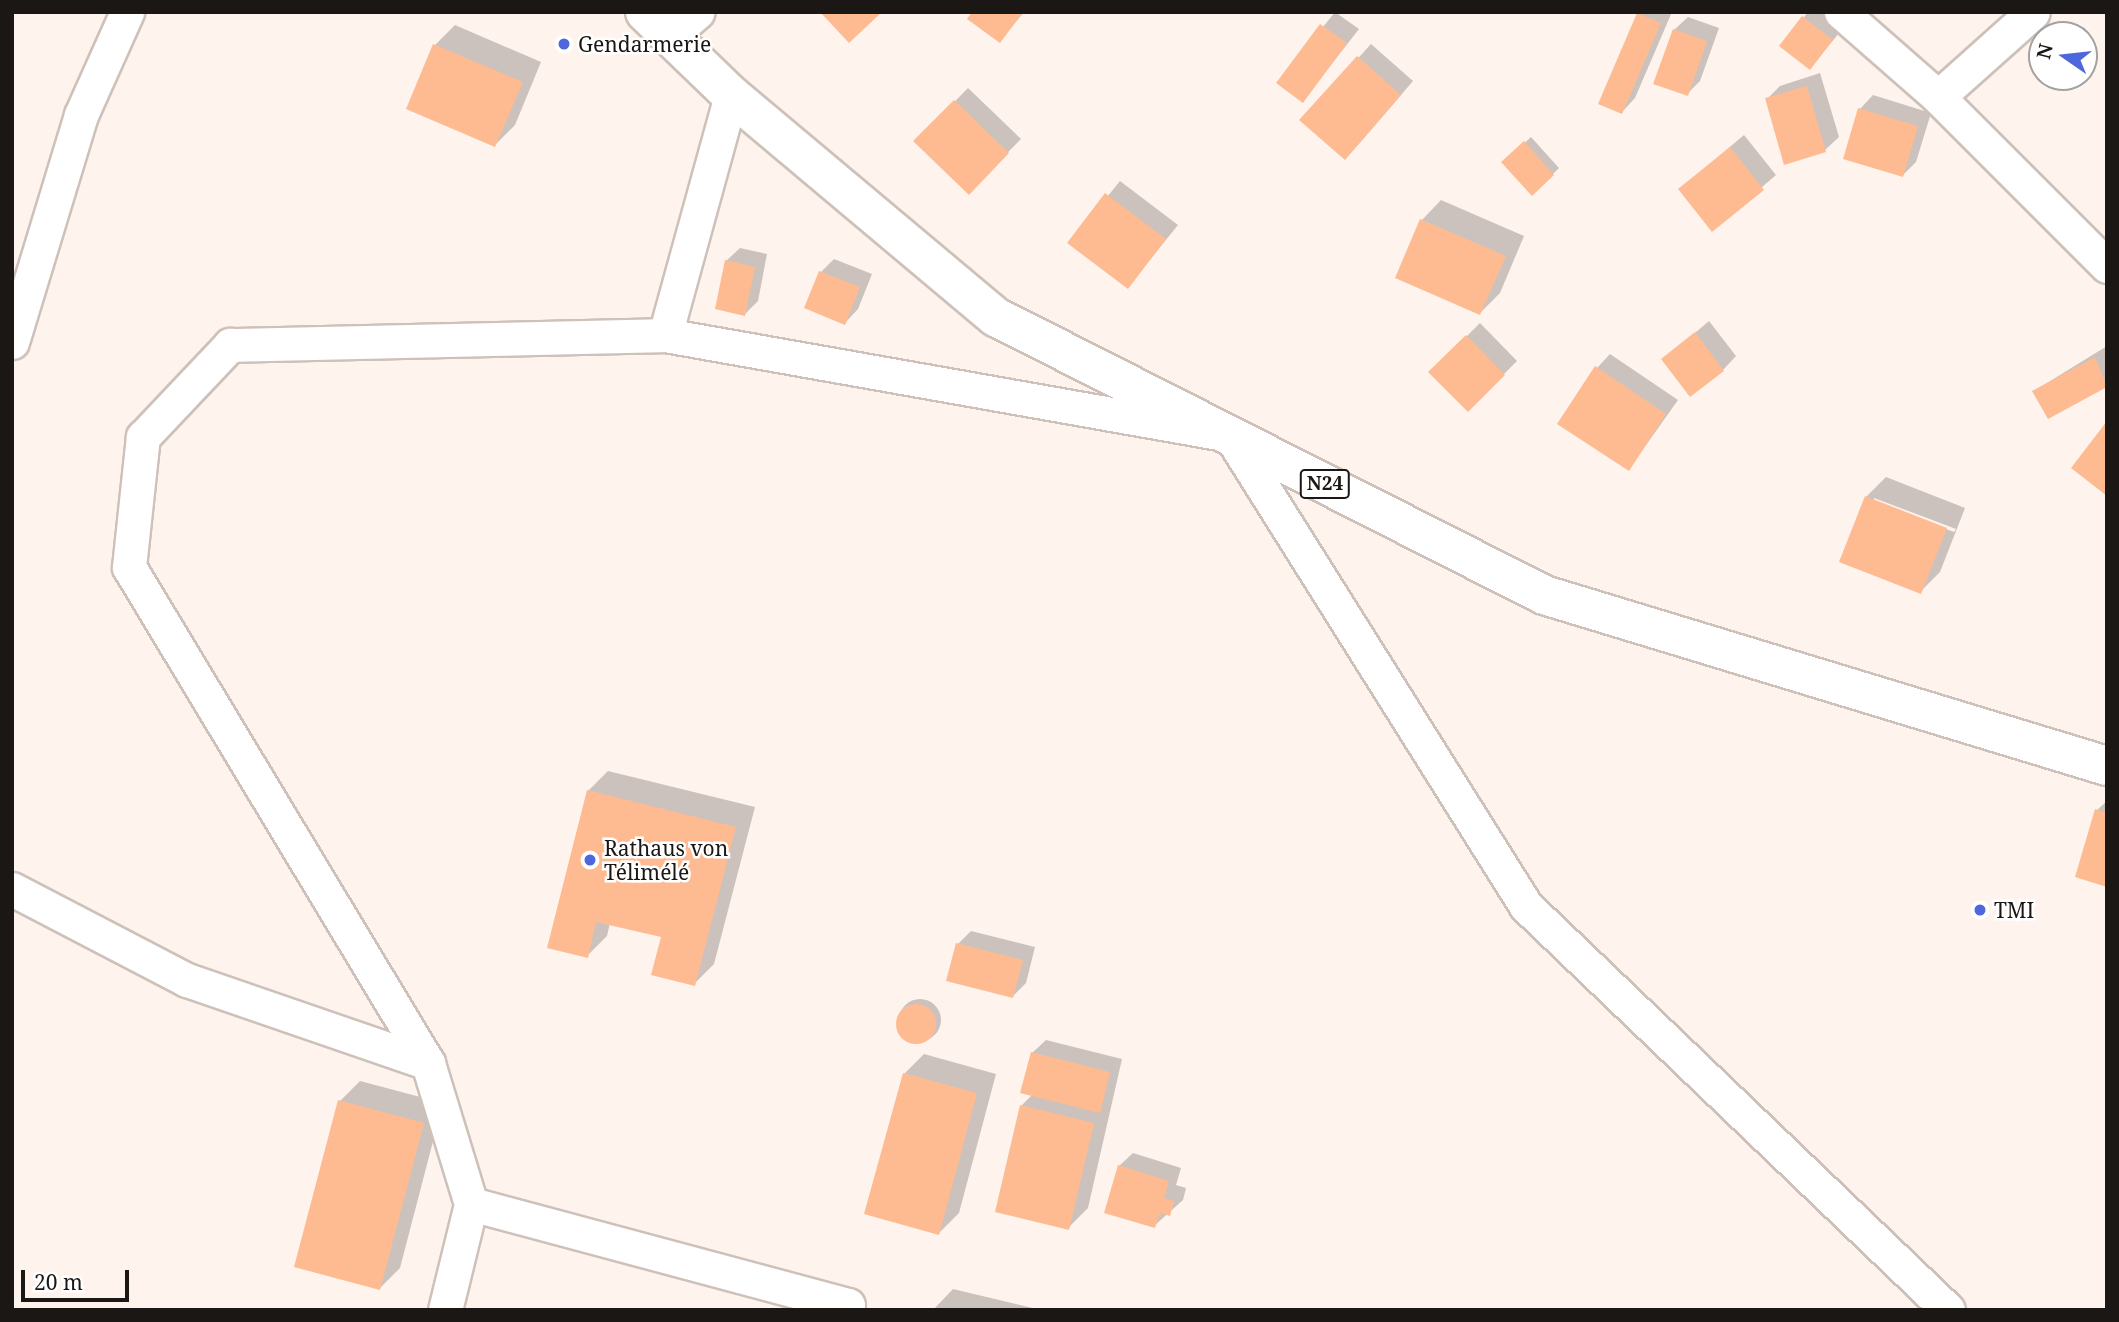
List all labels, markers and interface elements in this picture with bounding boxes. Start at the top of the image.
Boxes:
north arrow [2028,21,2098,91]
place label: Gendarmerie [578,31,711,57]
marker: Gendarmerie [556,36,572,52]
text: N [2030,41,2059,62]
road number: N24 [1299,468,1351,499]
place label: Rathaus von Télimélé [604,835,728,885]
marker: Rathaus von Télimélé [582,852,598,868]
place label: TMI [1994,897,2034,923]
marker: TMI [1972,902,1988,918]
scale bar [24,1256,133,1300]
text: 20 m [34,1268,83,1296]

